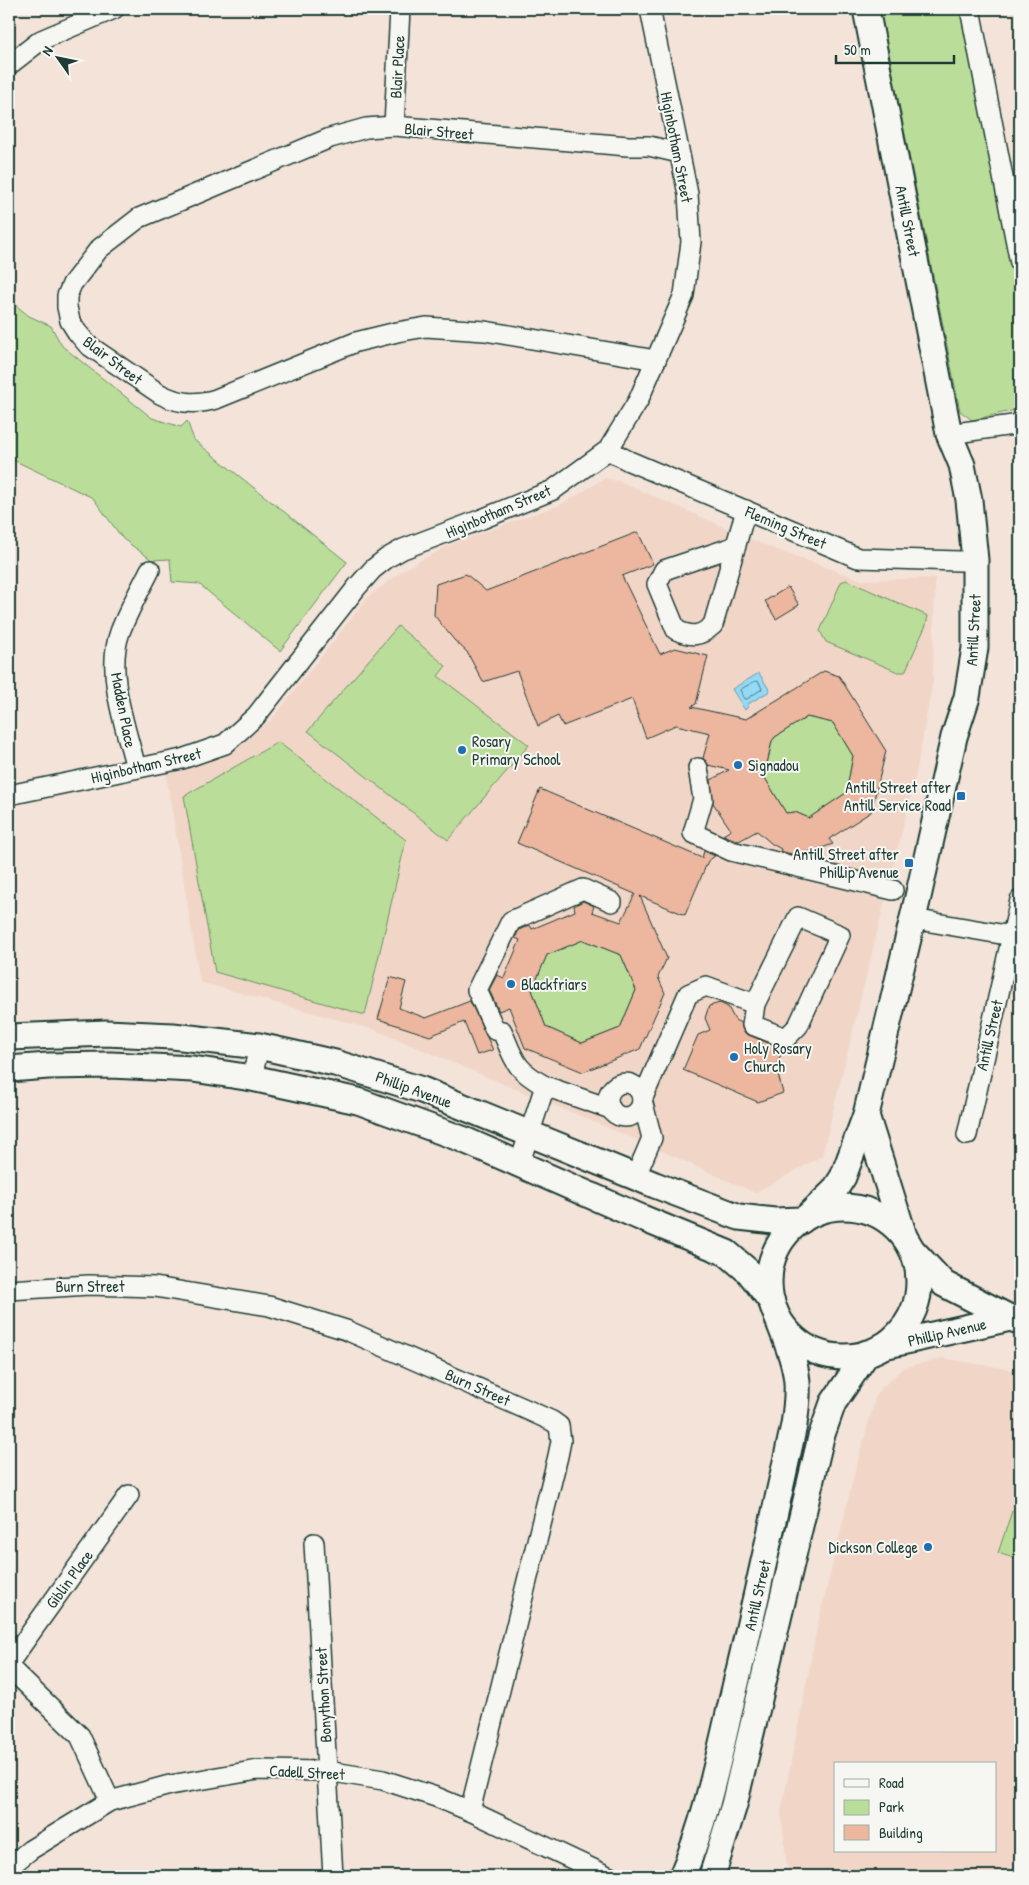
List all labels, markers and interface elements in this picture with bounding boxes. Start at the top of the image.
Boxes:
north arrow [32,32,82,82]
scale bar [836,32,954,64]
street label: Blair Place [384,34,410,99]
text: 50 m [844,39,871,60]
text: N [37,42,57,59]
street label: Higinbotham Street [655,90,699,205]
street label: Blair Street [404,117,475,145]
street label: Antill Street [890,184,926,259]
street label: Blair Street [79,330,148,390]
street label: Higinbotham Street [442,479,554,543]
street label: Fleming Street [741,500,831,554]
street label: Antill Street [960,593,986,667]
street label: Madden Place [106,670,142,750]
place label: Rosary Primary School [472,730,561,770]
street label: Higinbotham Street [89,742,204,788]
marker: Rosary Primary School [456,744,468,756]
place label: Signadou [748,754,799,776]
marker: Signadou [732,759,744,771]
place label: Antill Street after Antill Service Road [844,776,951,816]
marker: Antill Street after Antill Service Road [955,790,967,802]
place label: Antill Street after Phillip Avenue [793,843,900,883]
marker: Antill Street after Phillip Avenue [903,857,915,869]
place label: Blackfriars [521,973,587,995]
marker: Blackfriars [505,978,517,990]
street label: Antill Street [970,997,1008,1073]
place label: Holy Rosary Church [744,1037,812,1077]
marker: Holy Rosary Church [728,1051,740,1063]
street label: Phillip Avenue [373,1065,456,1113]
street label: Burn Street [56,1275,125,1297]
street label: Phillip Avenue [906,1312,989,1352]
street label: Burn Street [442,1363,514,1411]
place label: Dickson College [828,1536,919,1558]
marker: Dickson College [922,1541,934,1553]
street label: Giblin Place [40,1545,98,1613]
street label: Antill Street [738,1557,776,1633]
street label: Bonython Street [309,1646,336,1743]
street label: Cadell Street [269,1759,346,1785]
legend [834,1762,996,1852]
text: Road [879,1772,904,1793]
text: Park [879,1796,904,1817]
text: Building [879,1822,923,1843]

